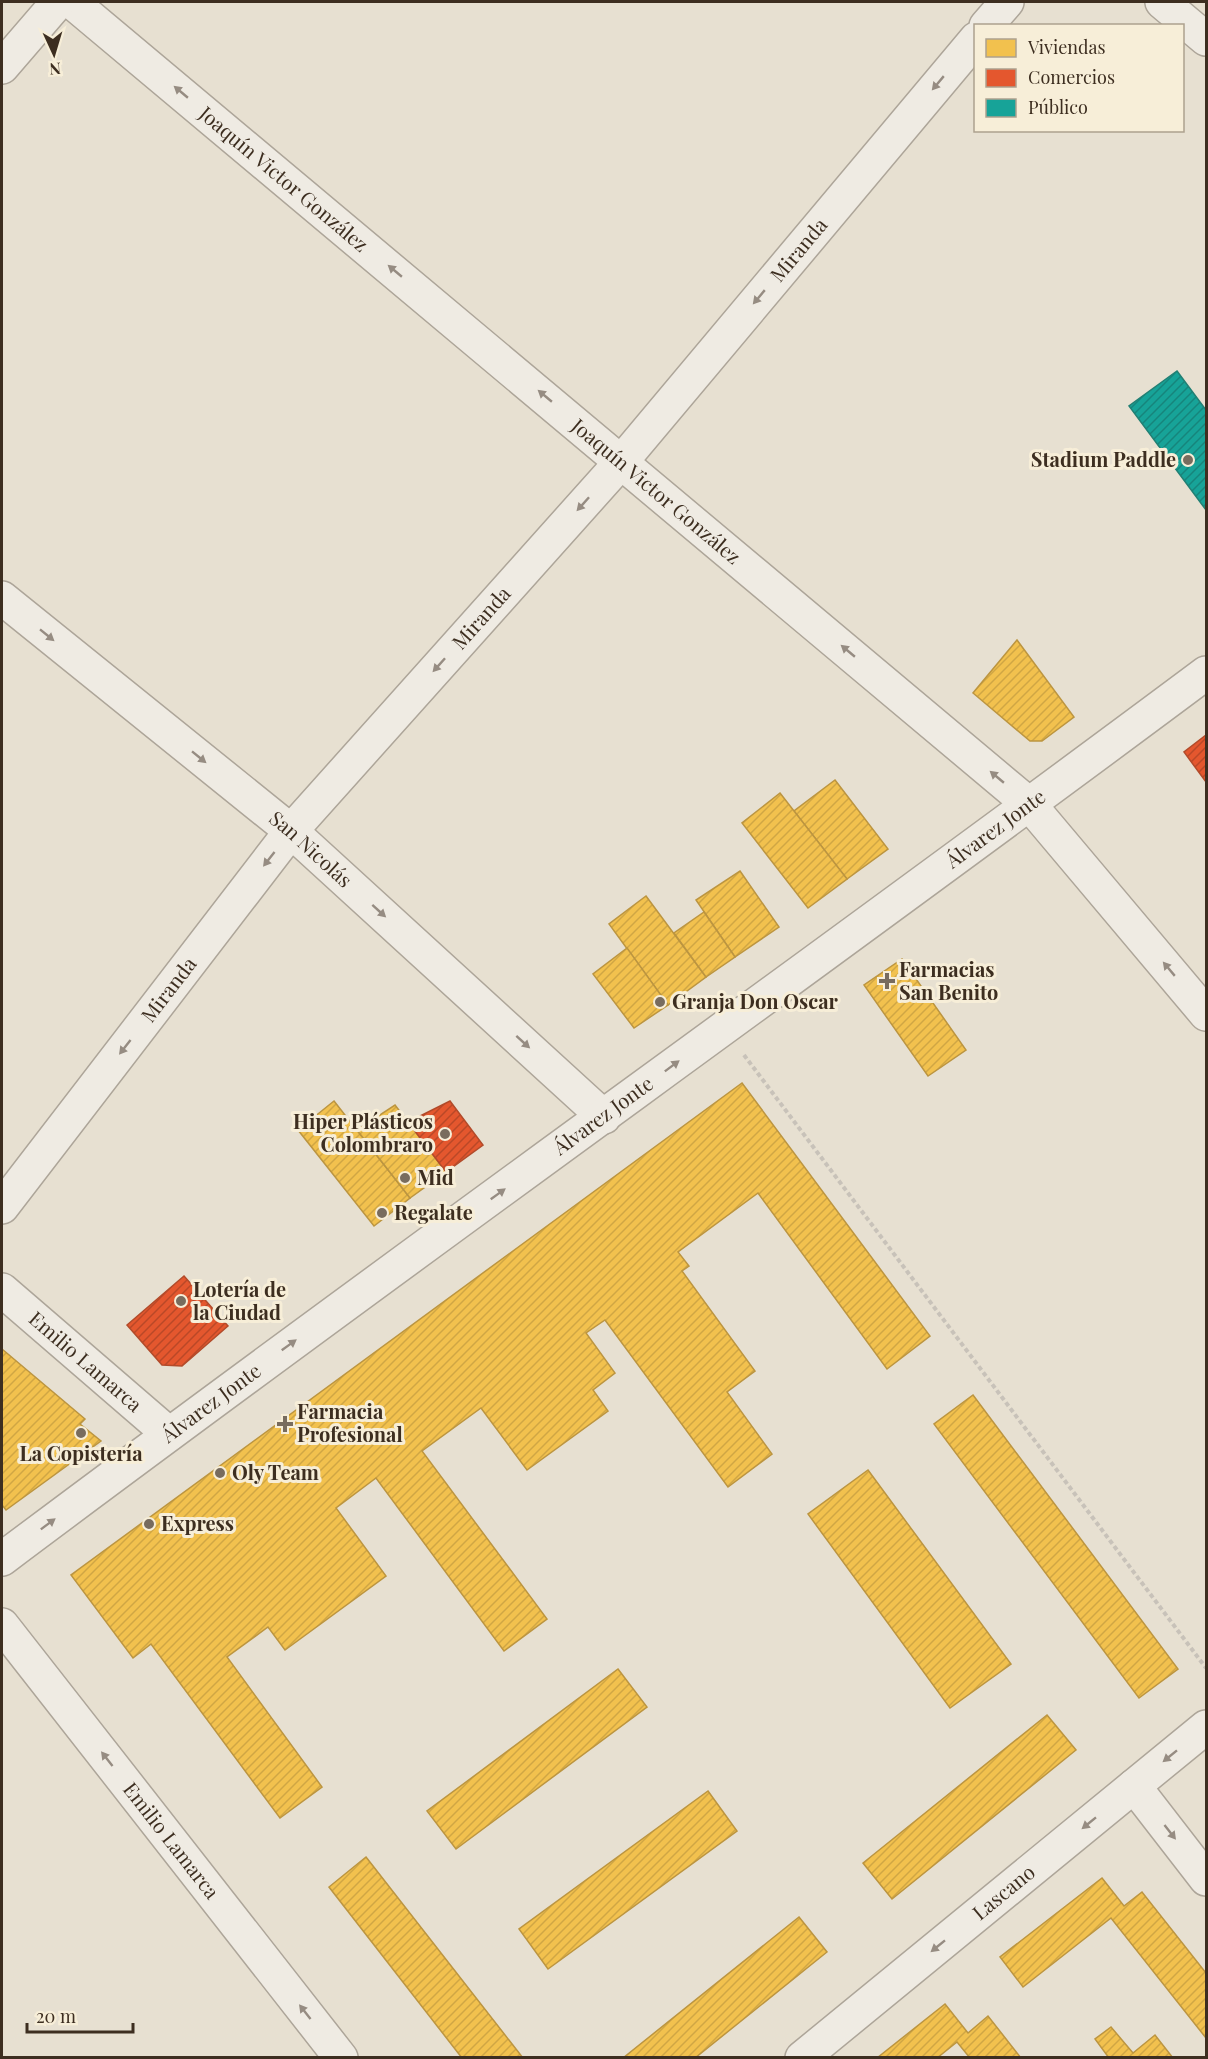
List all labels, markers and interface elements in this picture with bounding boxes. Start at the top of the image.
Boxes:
north arrow [24,24,84,84]
legend [974,24,1184,132]
text: Viviendas [1027,35,1106,59]
text: N [48,59,62,80]
text: Comercios [1028,65,1115,89]
one-way arrow [932,76,945,91]
one-way arrow [173,86,189,99]
text: Público [1028,95,1088,119]
street label: Joaquín Victor González [193,99,375,257]
street label: Miranda [763,211,832,287]
one-way arrow [388,265,403,278]
one-way arrow [753,289,766,304]
one-way arrow [537,390,553,403]
street label: Joaquín Victor González [566,411,747,569]
place label: Stadium Paddle [1031,445,1176,472]
marker: Stadium Paddle [1181,453,1195,467]
one-way arrow [577,496,590,511]
street label: Miranda [445,580,516,654]
one-way arrow [39,628,55,641]
one-way arrow [840,645,856,658]
one-way arrow [432,658,446,673]
one-way arrow [191,750,207,763]
one-way arrow [990,771,1005,784]
street label: Álvarez Jonte [939,782,1050,874]
street label: San Nicolás [264,804,359,893]
one-way arrow [264,852,276,867]
one-way arrow [371,904,386,917]
street label: Miranda [134,951,202,1027]
place label: Farmacias San Benito [899,955,998,1005]
one-way arrow [1162,961,1175,977]
marker: Farmacias San Benito [880,974,894,988]
place label: Granja Don Oscar [672,987,839,1014]
marker: Granja Don Oscar [653,995,667,1009]
one-way arrow [516,1035,530,1049]
one-way arrow [119,1040,131,1055]
one-way arrow [664,1060,680,1072]
street label: Álvarez Jonte [546,1069,658,1161]
place label: Hiper Plásticos Colombraro [293,1107,433,1157]
marker: Hiper Plásticos Colombraro [438,1127,452,1141]
place label: Mid [417,1163,454,1190]
marker: Mid [398,1171,412,1185]
one-way arrow [489,1188,505,1200]
place label: Regalate [394,1198,473,1225]
marker: Regalate [375,1206,389,1220]
place label: Lotería de la Ciudad [193,1275,286,1325]
marker: Lotería de la Ciudad [174,1294,188,1308]
street label: Emilio Lamarca [24,1304,149,1417]
one-way arrow [282,1340,297,1352]
street label: Álvarez Jonte [154,1356,266,1448]
place label: Farmacia Profesional [297,1397,403,1447]
marker: Farmacia Profesional [278,1417,292,1431]
marker: La Copistería [74,1426,88,1440]
place label: La Copistería [19,1439,143,1466]
place label: Oly Team [232,1458,319,1485]
marker: Oly Team [213,1466,227,1480]
place label: Express [161,1509,234,1536]
marker: Express [142,1517,156,1531]
one-way arrow [40,1518,56,1530]
one-way arrow [1163,1750,1178,1762]
one-way arrow [100,1751,113,1767]
street label: Emilio Lamarca [118,1776,226,1904]
one-way arrow [1081,1816,1097,1829]
one-way arrow [1164,1824,1176,1840]
street label: Lascano [966,1858,1040,1925]
one-way arrow [930,1940,946,1953]
scale bar [27,1996,134,2034]
text: 20 m [36,2004,76,2028]
one-way arrow [300,2004,312,2019]

